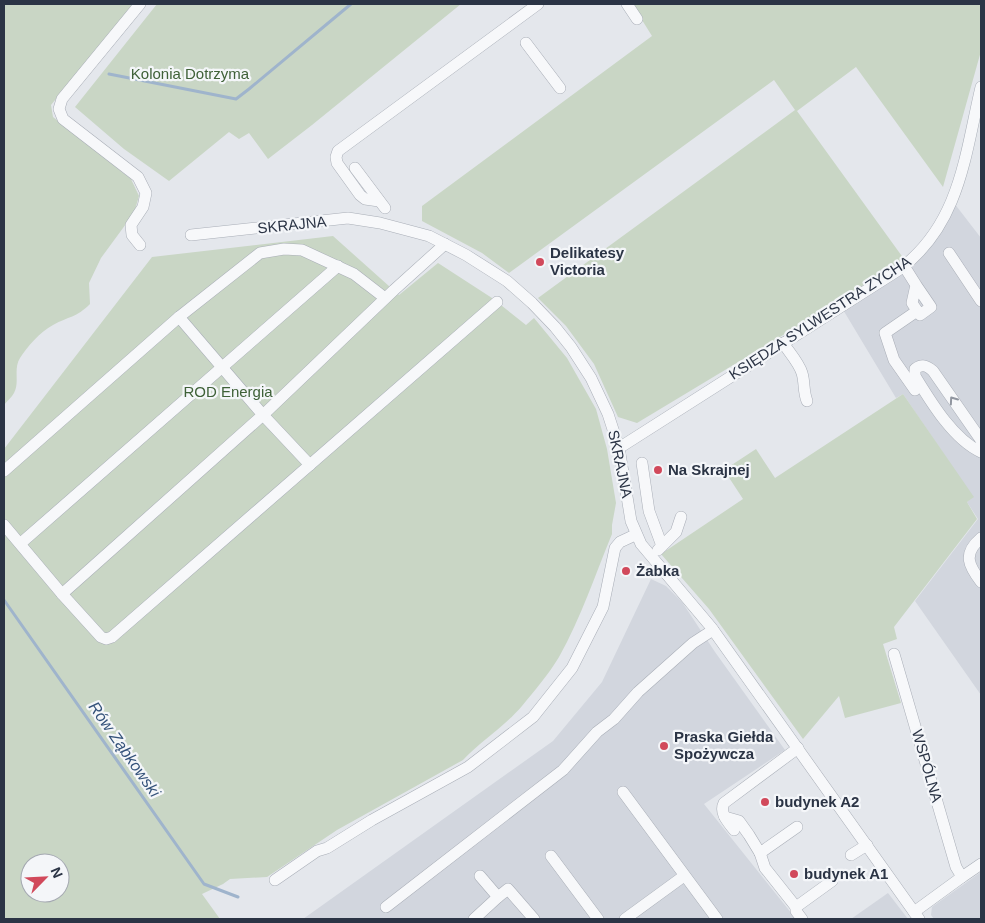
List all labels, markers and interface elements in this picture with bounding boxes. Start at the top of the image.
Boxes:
park label: Kolonia Dotrzyma [131,65,250,82]
street label: SKRAJNA [257,212,327,237]
place label: Delikatesy Victoria [550,244,625,278]
street label: KSIĘDZA SYLWESTRA ZYCHA [726,252,914,383]
marker: Delikatesy Victoria [534,256,546,268]
park label: ROD Energia [183,383,273,400]
one-way arrow [950,397,959,406]
street label: SKRAJNA [605,428,636,500]
place label: Na Skrajnej [668,461,750,478]
marker: Na Skrajnej [652,464,664,476]
place label: Żabka [636,562,680,579]
marker: Żabka [620,565,632,577]
water label: Rów Ząbkowski [85,699,164,800]
street label: WSPÓLNA [909,727,946,804]
place label: Praska Giełda Spożywcza [674,728,774,762]
marker: Praska Giełda Spożywcza [658,740,670,752]
place label: budynek A2 [775,793,859,810]
marker: budynek A2 [759,796,771,808]
north arrow [20,853,70,903]
text: N [48,865,66,881]
place label: budynek A1 [804,865,888,882]
marker: budynek A1 [788,868,800,880]

